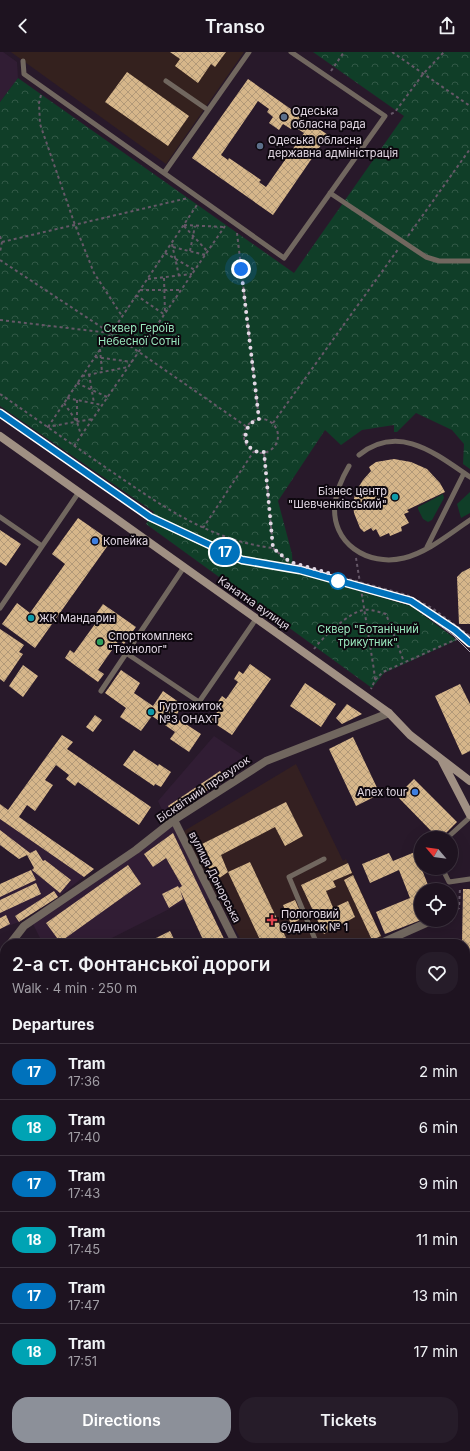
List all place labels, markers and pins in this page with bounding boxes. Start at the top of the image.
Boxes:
place label: Одеська обласна рада [292,104,366,131]
marker: Одеська обласна рада [279,112,289,122]
place label: Одеська обласна державна адміністрація [268,133,398,160]
marker: Одеська обласна державна адміністрація [255,141,265,151]
place label: Бізнес центр "Шевченківський" [288,484,387,511]
marker: Бізнес центр "Шевченківський" [390,492,400,502]
place label: Копейка [103,534,148,548]
marker: Копейка [90,536,100,546]
unlabelled marker [329,572,347,590]
place label: ЖК Мандарин [39,611,116,625]
marker: ЖК Мандарин [26,613,36,623]
place label: Спорткомплекс "Технолог" [108,629,193,656]
marker: Спорткомплекс "Технолог" [95,637,105,647]
place label: Гуртожиток №3 ОНАХТ [159,699,222,726]
marker: Гуртожиток №3 ОНАХТ [146,707,156,717]
place label: Anex tour [357,785,407,799]
marker: Anex tour [410,787,420,797]
place label: Пологовий будинок № 1 [281,907,348,934]
marker: Пологовий будинок № 1 [266,914,278,926]

